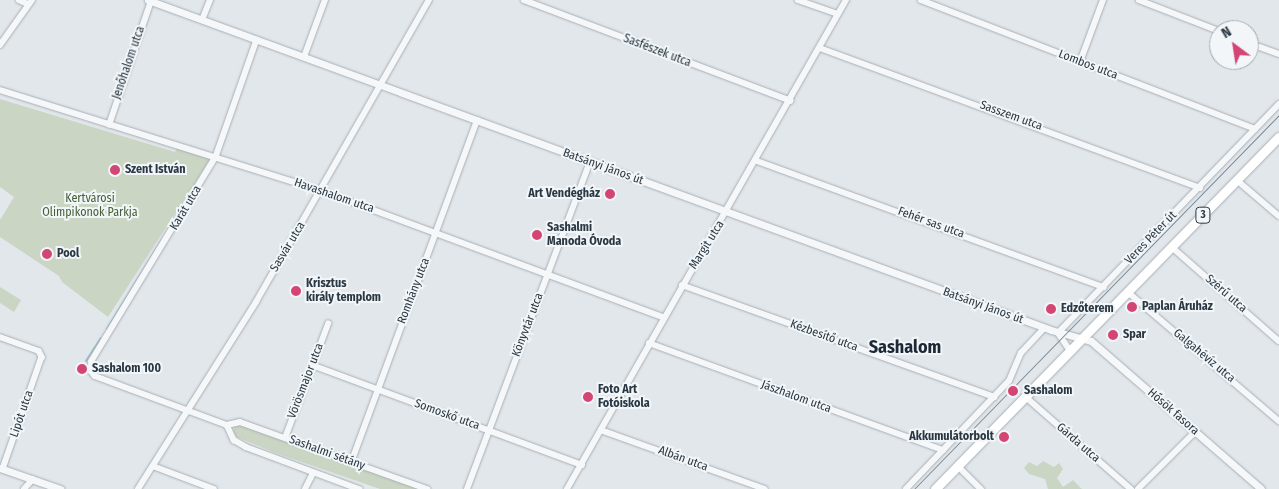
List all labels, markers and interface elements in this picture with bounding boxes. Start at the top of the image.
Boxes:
north arrow [1209,20,1259,70]
text: N [1219,23,1234,42]
street label: Jenőhalom utca [110,25,148,101]
street label: Sasfészek utca [621,31,693,71]
street label: Lombos utca [1056,47,1120,83]
street label: Sasszem utca [978,98,1044,134]
street label: Batsányi János út [561,146,645,188]
place label: Szent István [125,163,185,177]
marker: Szent István [109,164,121,176]
street label: Havashalom utca [292,176,376,216]
street label: Karát utca [167,183,205,233]
place label: Art Vendégház [528,187,600,201]
marker: Art Vendégház [604,188,616,200]
park label: Kertvárosi Olimpikonok Parkja [42,192,138,220]
street label: Fehér sas utca [896,204,966,242]
road number: 3 [1194,206,1212,224]
street label: Veres Péter út [1122,208,1180,268]
street label: Margit utca [686,218,728,272]
street label: Sasvár utca [267,219,309,275]
place label: Sashalmi Manoda Óvoda [547,221,621,249]
marker: Sashalmi Manoda Óvoda [531,229,543,241]
place label: Pool [57,247,79,261]
marker: Pool [41,248,53,260]
street label: Romhány utca [395,256,433,326]
street label: Szérű utca [1202,272,1250,316]
place label: Krisztus király templom [306,277,381,305]
marker: Krisztus király templom [290,285,302,297]
street label: Batsányi János út [941,285,1025,327]
street label: Könyvtár utca [509,291,547,359]
place label: Paplan Áruház [1142,300,1213,314]
marker: Paplan Áruház [1126,301,1138,313]
place label: Edzőterem [1061,302,1114,316]
marker: Edzőterem [1045,303,1057,315]
street label: Kézbesítő utca [788,317,860,355]
street label: Galgahévíz utca [1170,326,1238,386]
place label: Spar [1123,328,1146,342]
marker: Spar [1107,329,1119,341]
district label: Sashalom [869,336,941,358]
street label: Vörösmajor utca [285,341,327,421]
place label: Sashalom 100 [92,362,161,376]
marker: Sashalom 100 [76,363,88,375]
street label: Jászhalom utca [759,378,833,416]
place label: Foto Art Fotóiskola [598,383,650,411]
marker: Sashalom [1006,384,1020,398]
place label: Sashalom [1024,384,1072,398]
street label: Hősök fasora [1144,386,1202,438]
street label: Lipót utca [7,389,37,439]
marker: Foto Art Fotóiskola [582,391,594,403]
street label: Somoskő utca [412,397,482,433]
street label: Gárda utca [1053,420,1103,466]
place label: Akkumulátorbolt [909,430,994,444]
marker: Akkumulátorbolt [998,431,1010,443]
street label: Sashalmi sétány [287,433,367,473]
street label: Albán utca [656,443,710,475]

